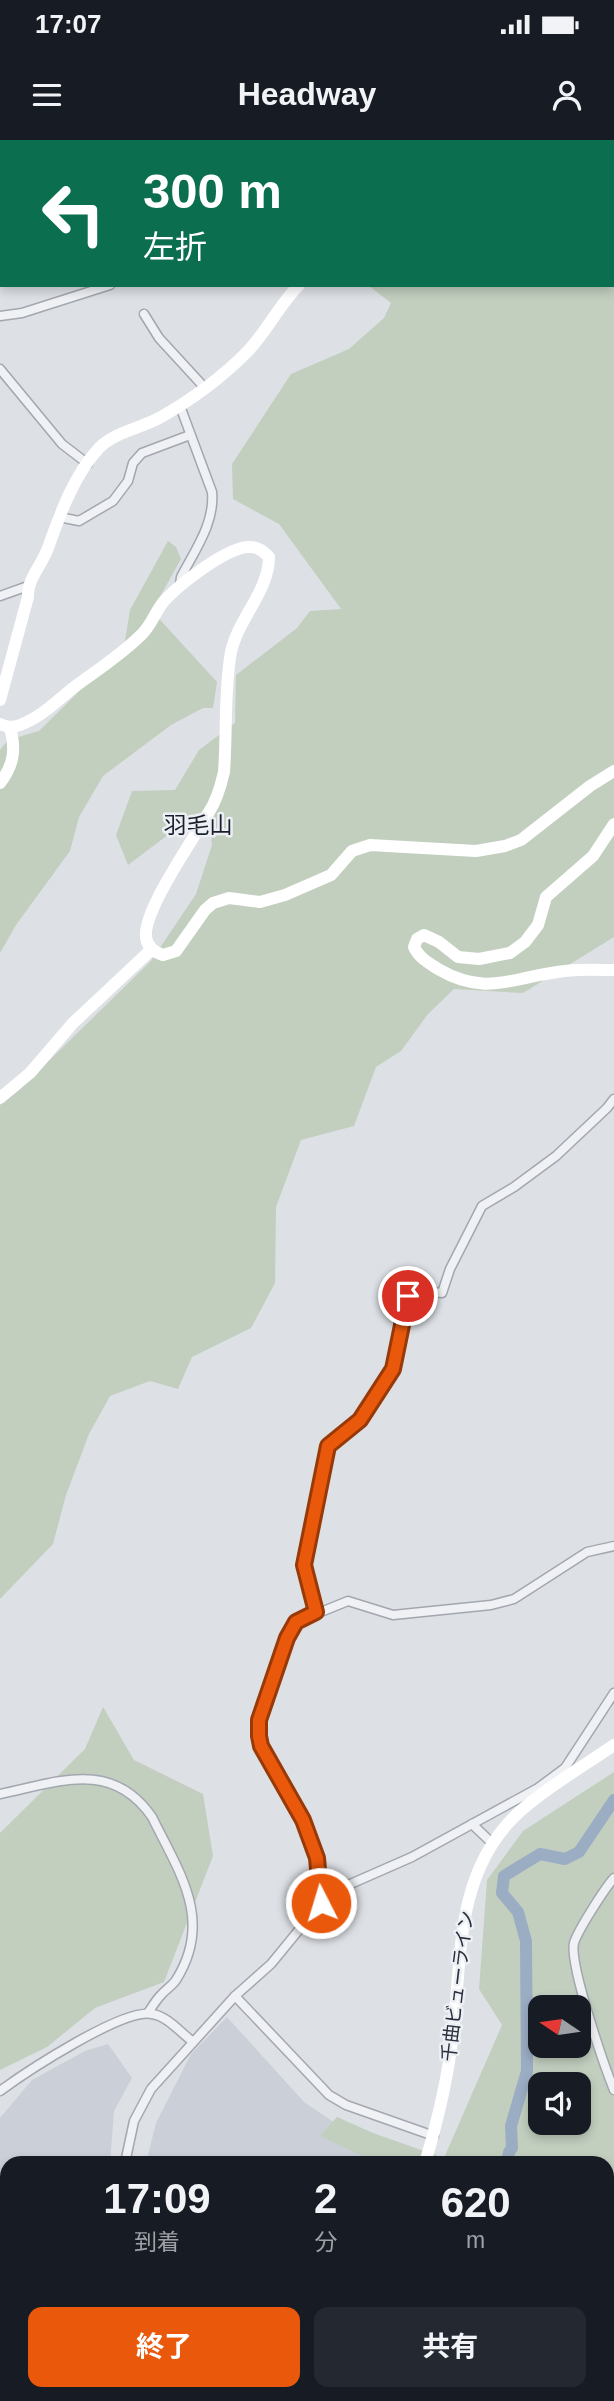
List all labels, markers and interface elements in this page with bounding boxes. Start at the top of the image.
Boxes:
text: 17:07 [35,9,102,39]
icon: menu [28,76,66,114]
text: Headway [238,76,376,112]
icon: person [548,76,586,114]
text: 300 m [143,164,282,218]
icon: left [28,168,119,259]
text: 左折 [143,229,207,265]
district label: 羽毛山 [164,812,233,838]
pin [378,1266,438,1326]
icon: arrive [389,1277,427,1315]
position arrow [284,1866,358,1940]
street label: 千曲ビューライン [438,1909,477,2063]
north arrow [528,1995,592,2058]
map controls [528,1995,591,2135]
button: sound [528,2072,591,2135]
text: 17:09 [103,2175,211,2222]
text: 2 [314,2175,337,2222]
text: 620 [441,2179,511,2226]
text: m [466,2227,485,2253]
text: 到着 [134,2229,180,2255]
text: 分 [314,2229,337,2255]
button: 終了 [28,2307,300,2387]
button: 共有 [314,2307,586,2387]

